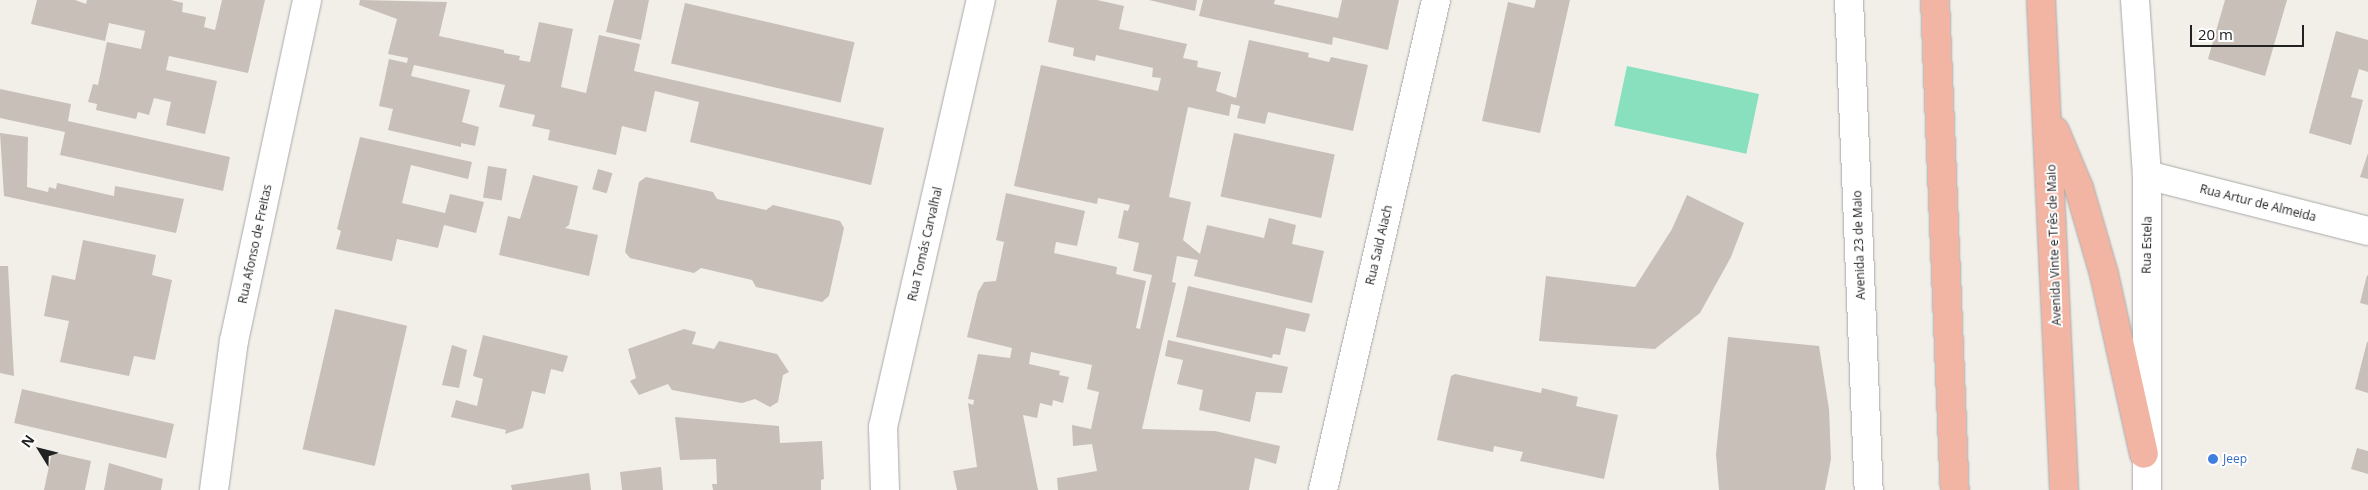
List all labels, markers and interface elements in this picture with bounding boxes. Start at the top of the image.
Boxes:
scale bar [2193,15,2307,47]
text: 20 m [2198,24,2233,44]
street label: Avenida Vinte e Três de Maio [2044,164,2064,326]
street label: Rua Artur de Almeida [2198,182,2318,224]
street label: Rua Afonso de Freitas [235,183,275,305]
street label: Rua Tomás Carvalhal [905,185,945,303]
street label: Avenida 23 de Maio [1850,190,1868,300]
street label: Rua Said Aiach [1363,204,1395,286]
street label: Rua Estela [2139,216,2155,274]
north arrow [15,425,65,475]
text: N [16,431,38,451]
place label: Jeep [2223,452,2247,466]
marker: Jeep [2207,453,2219,465]

